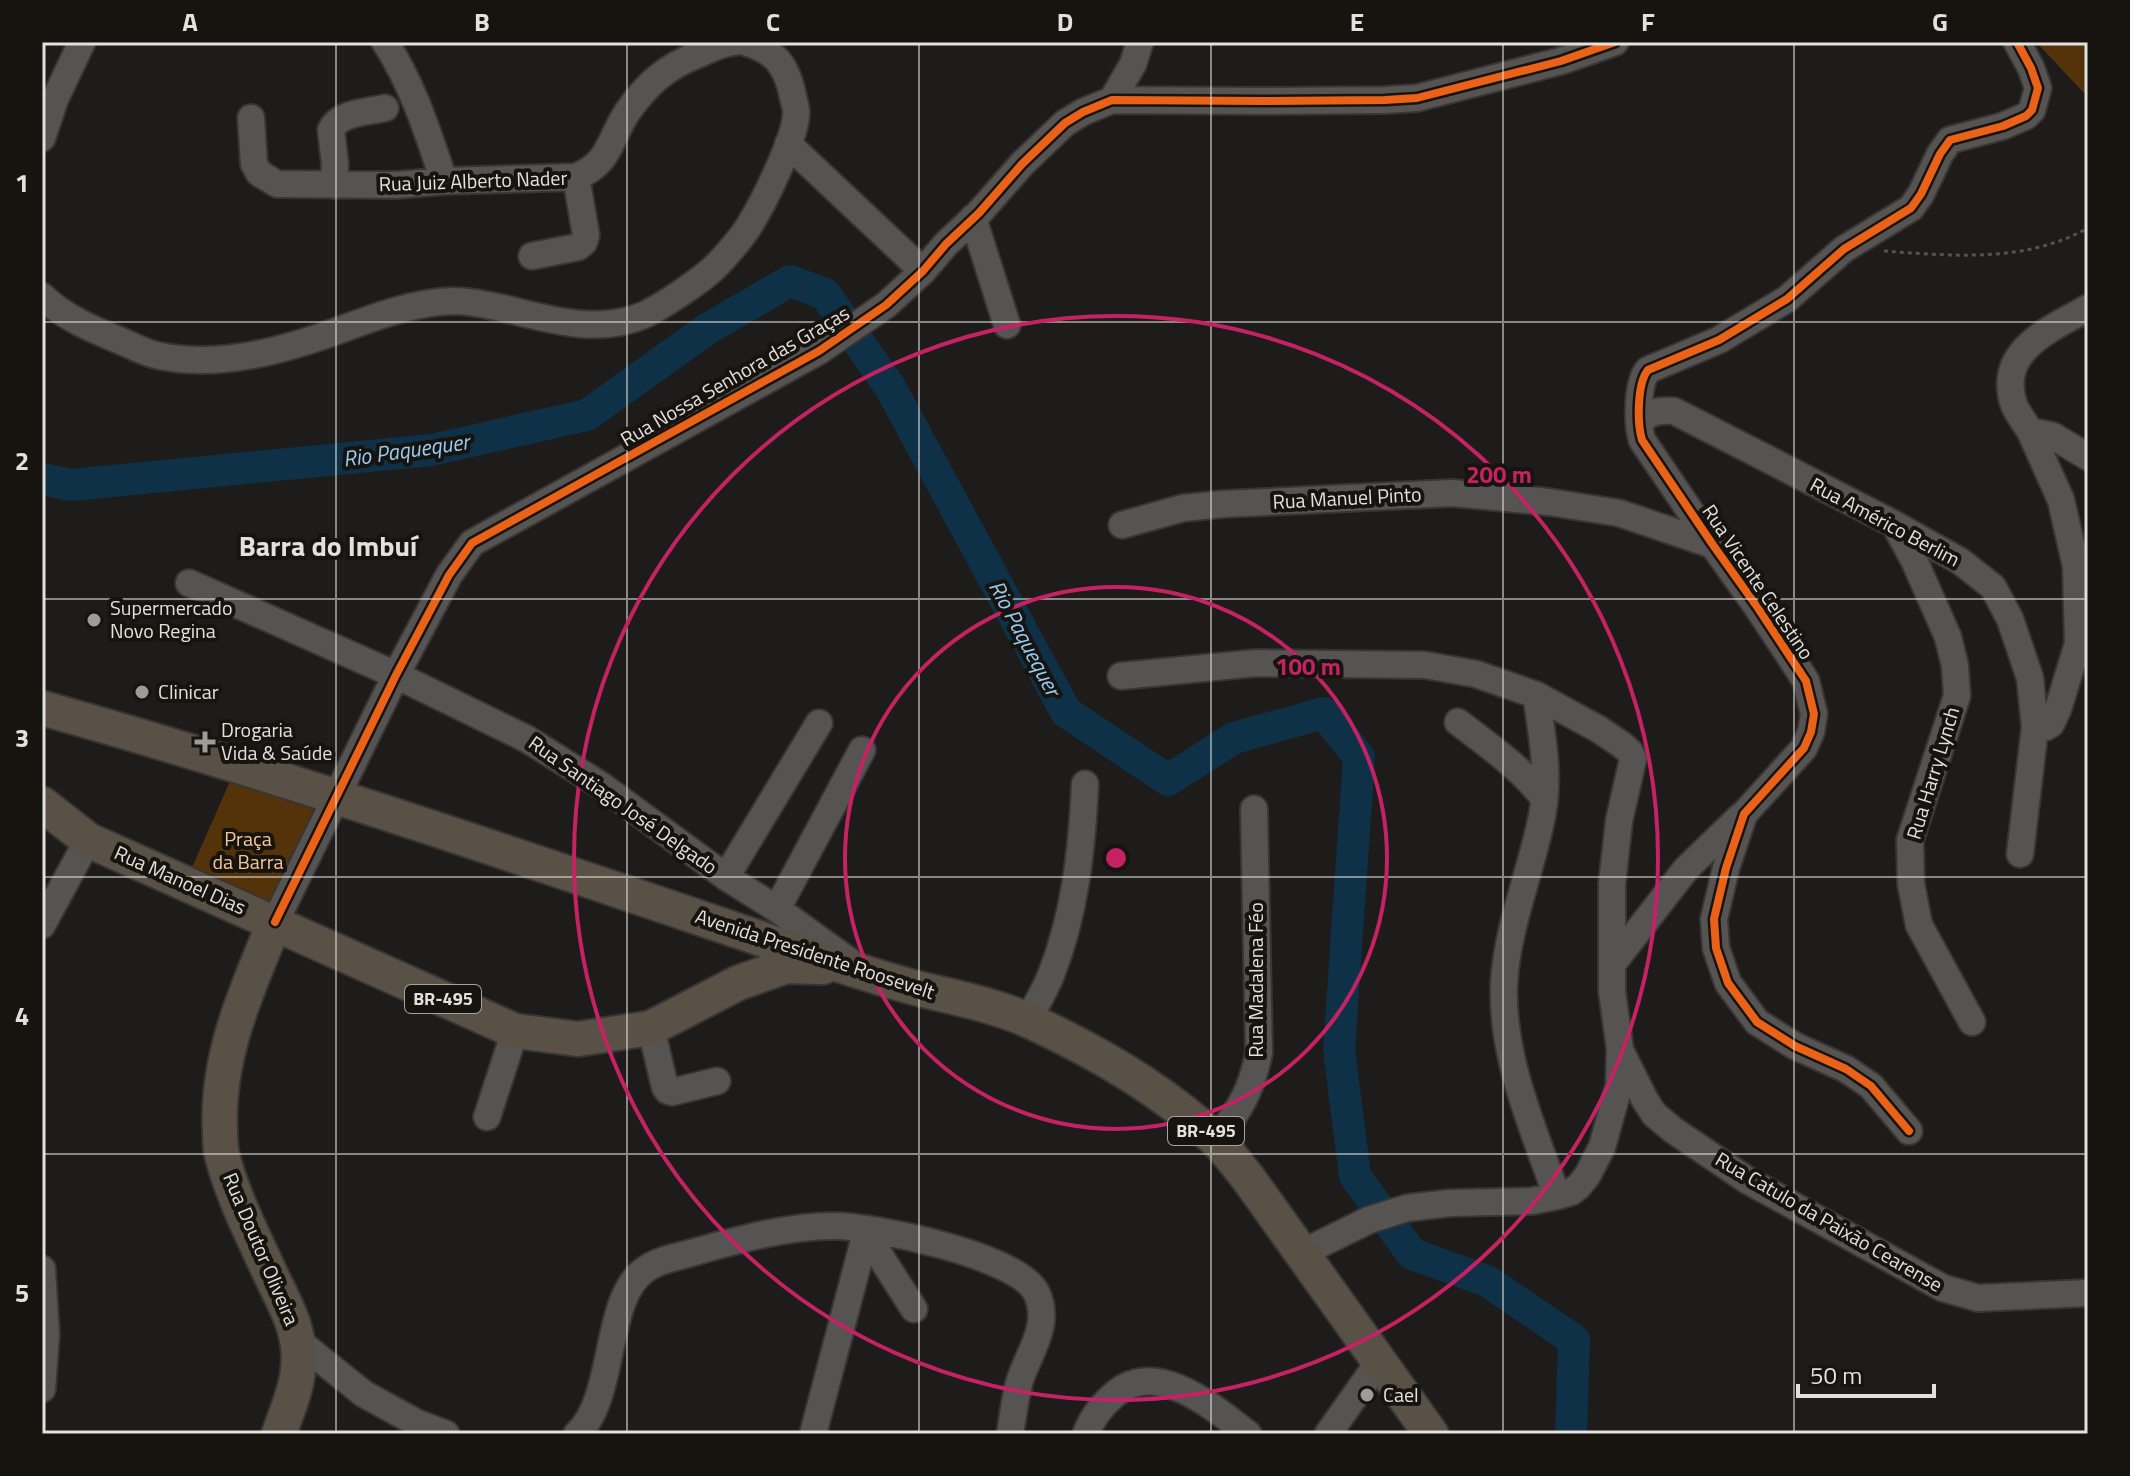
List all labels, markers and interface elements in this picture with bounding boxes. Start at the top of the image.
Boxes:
text: A [182,2,198,41]
text: B [474,2,490,41]
text: C [766,2,780,41]
text: D [1057,2,1073,41]
text: E [1350,2,1364,41]
text: F [1641,2,1655,41]
text: G [1932,2,1948,41]
street label: Rua Juiz Alberto Nader [378,162,568,199]
text: 1 [15,163,29,202]
street label: Rua Nossa Senhora das Graças [614,297,855,454]
water label: Rio Paquequer [341,424,474,476]
text: 2 [15,441,29,480]
text: 200 m [1466,456,1532,492]
street label: Rua Américo Berlim [1805,469,1966,574]
street label: Rua Manuel Pinto [1272,478,1422,517]
street label: Rua Vicente Celestino [1695,498,1822,666]
district label: Barra do Imbuí [239,524,420,567]
water label: Rio Paquequer [980,574,1071,705]
place label: Supermercado Novo Regina [110,592,232,646]
marker: Supermercado Novo Regina [85,611,103,629]
text: 100 m [1275,648,1341,684]
place label: Clinicar [158,676,219,707]
marker: Clinicar [133,683,151,701]
street label: Rua Harry Lynch [1898,703,1967,843]
place label: Drogaria Vida & Saúde [221,714,332,768]
text: 3 [15,718,29,757]
street label: Rua Santiago José Delgado [522,727,724,882]
marker: Drogaria Vida & Saúde [196,733,214,751]
park label: Praça da Barra [212,823,284,877]
street label: Rua Manoel Dias [109,837,251,922]
centre of rings [1102,844,1130,872]
street label: Avenida Presidente Roosevelt [691,900,939,1007]
street label: Rua Madalena Féo [1240,902,1271,1058]
road number: BR-495 [405,985,481,1013]
text: 4 [15,996,29,1035]
road number: BR-495 [1168,1117,1244,1145]
street label: Rua Catulo da Paixão Cearense [1710,1144,1949,1300]
street label: Rua Doutor Oliveira [215,1168,308,1330]
text: 5 [15,1273,29,1312]
scale bar [1798,1348,1934,1398]
text: 50 m [1810,1357,1862,1393]
place label: Cael [1383,1379,1419,1410]
marker: Cael [1358,1386,1376,1404]

